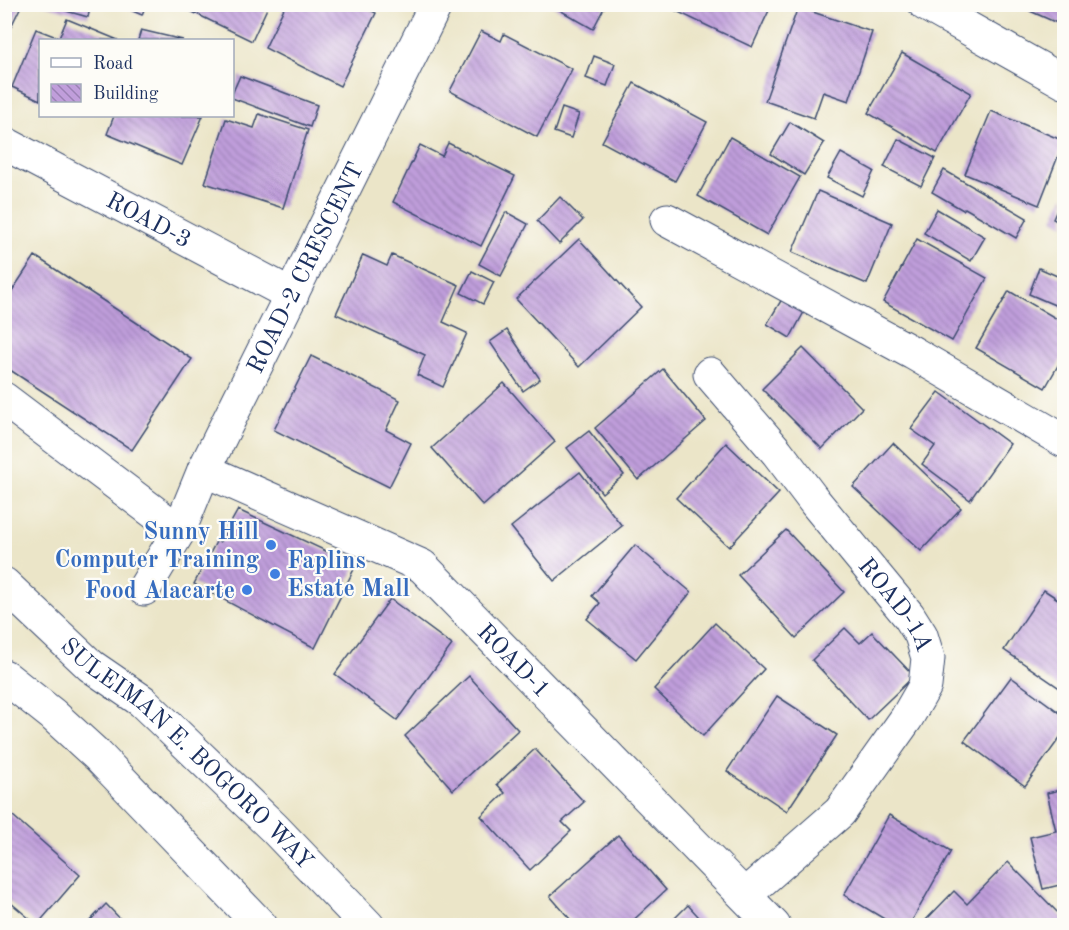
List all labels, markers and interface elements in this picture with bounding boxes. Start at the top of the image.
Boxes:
legend [39,39,234,117]
text: Road [93,55,133,73]
text: Building [93,85,159,103]
street label: ROAD-2 CRESCENT [244,159,369,378]
street label: ROAD-3 [102,189,195,254]
place label: Sunny Hill Computer Training [54,521,260,573]
marker: Sunny Hill Computer Training [264,538,278,552]
place label: Faplins Estate Mall [287,550,410,602]
street label: ROAD-1A [853,554,935,655]
marker: Faplins Estate Mall [268,567,282,581]
place label: Food Alacarte [85,580,235,604]
marker: Food Alacarte [240,583,254,597]
street label: ROAD-1 [472,620,554,703]
street label: SULEIMAN E. BOGORO WAY [55,634,317,875]

